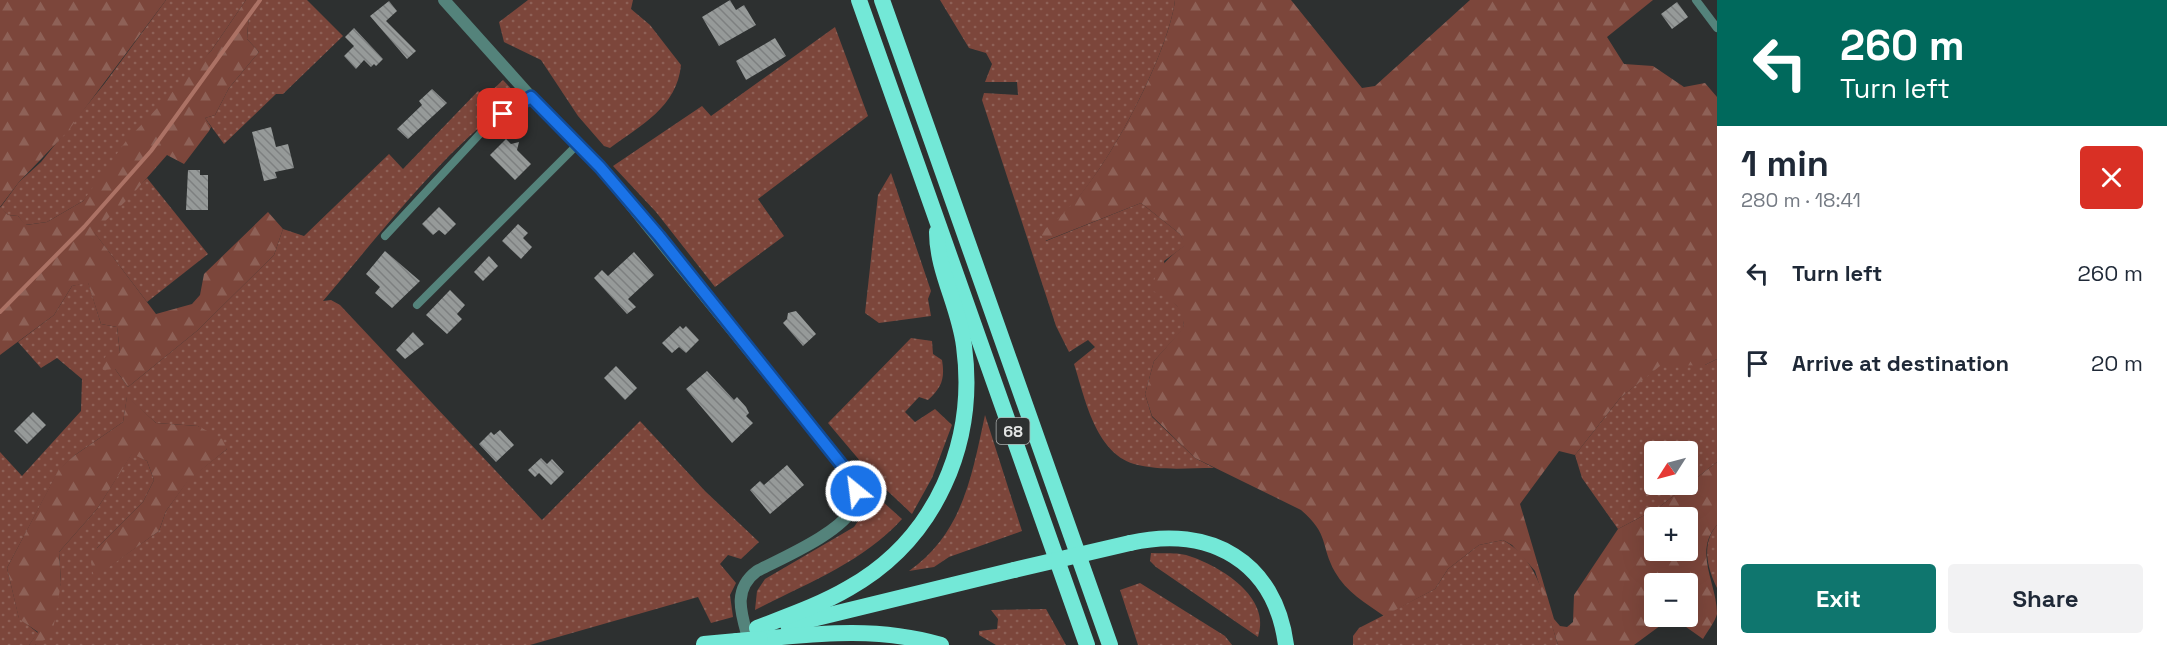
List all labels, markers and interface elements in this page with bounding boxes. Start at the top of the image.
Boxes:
text: 260 m [1840,19,1965,72]
icon: left [1741,24,1819,102]
text: Turn left [1840,71,1950,106]
pin [477,88,528,139]
icon: arrive [486,97,519,130]
text: 1 min [1741,141,1829,187]
button: close [2080,146,2143,209]
text: 280 m · 18:41 [1741,187,1861,213]
icon: left [1741,257,1774,290]
text: Turn left [1792,259,1882,287]
text: 260 m [2078,259,2143,287]
icon: arrive [1741,347,1774,380]
text: Arrive at destination [1792,349,2009,377]
text: 20 m [2091,349,2143,377]
road number: 68 [996,418,1030,444]
north arrow [1644,441,1698,495]
map controls [1644,441,1698,627]
position arrow [824,459,888,523]
button: + [1644,507,1698,561]
button: Exit [1741,564,1936,633]
button: Share [1948,564,2143,633]
button: − [1644,573,1698,627]

